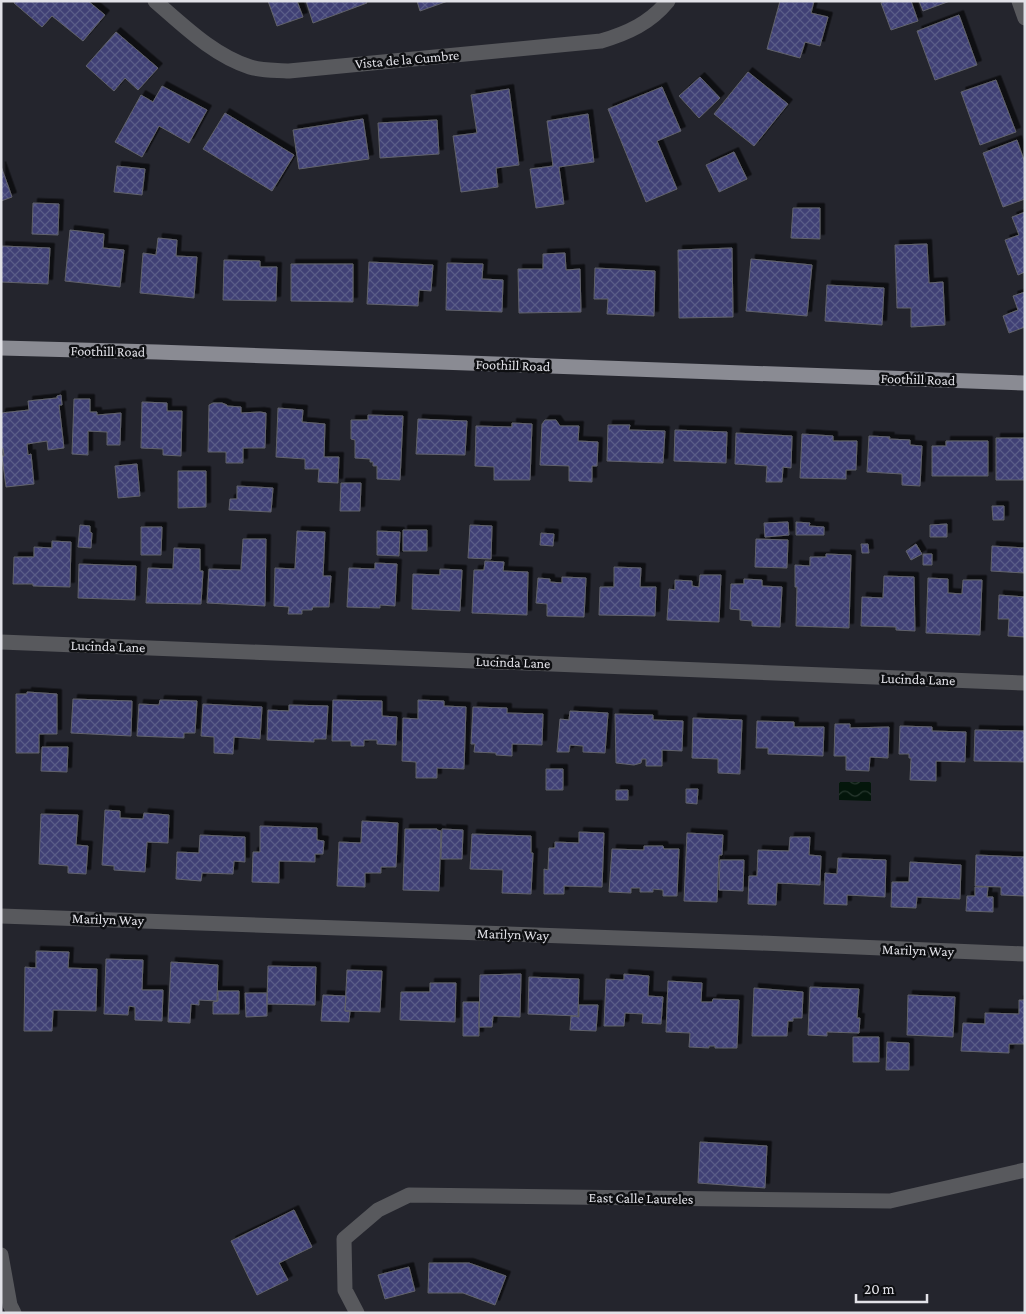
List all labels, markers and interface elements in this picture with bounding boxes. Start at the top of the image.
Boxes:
street label: Vista de la Cumbre [354,46,460,72]
street label: Foothill Road [71,342,146,360]
street label: Foothill Road [475,356,551,374]
street label: Foothill Road [880,370,956,388]
street label: Lucinda Lane [70,637,146,655]
street label: Lucinda Lane [475,653,551,671]
street label: Lucinda Lane [880,670,956,688]
street label: Marilyn Way [72,910,145,928]
street label: Marilyn Way [477,925,550,943]
street label: Marilyn Way [882,941,955,959]
street label: East Calle Laureles [589,1189,693,1207]
scale bar [856,1272,927,1304]
text: 20 m [864,1281,895,1297]

